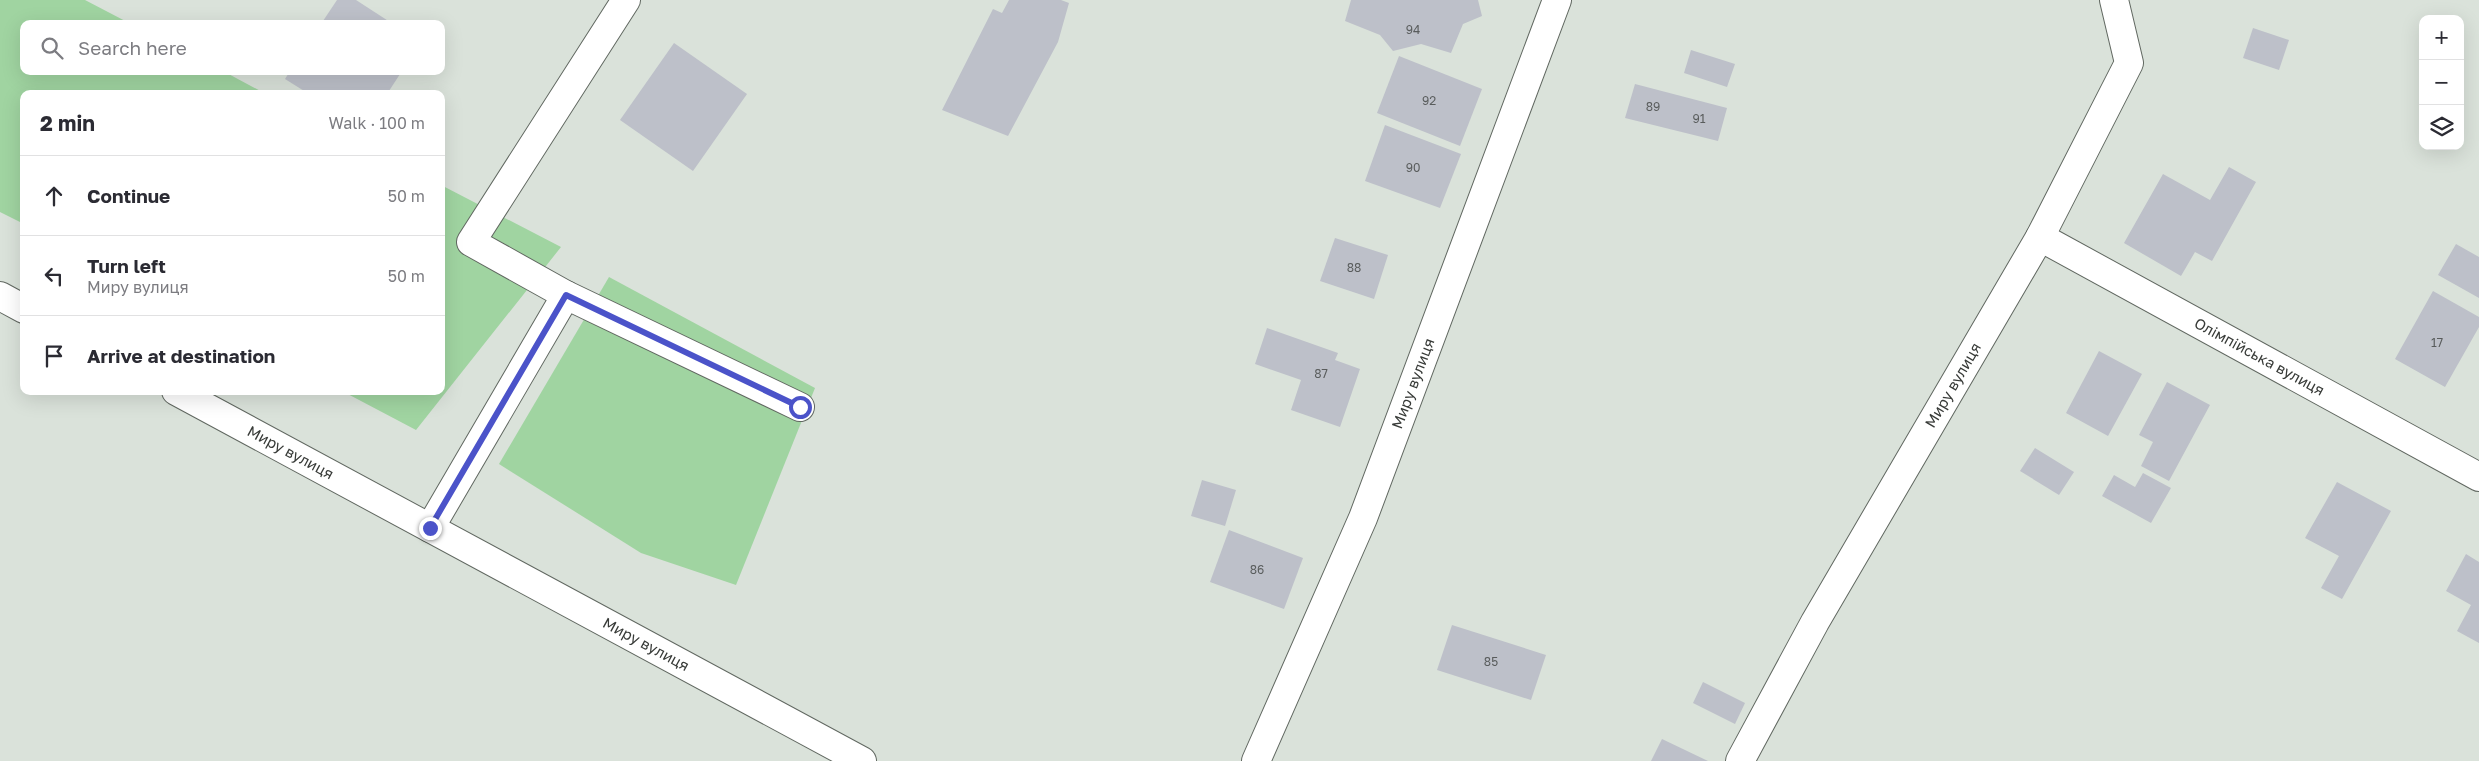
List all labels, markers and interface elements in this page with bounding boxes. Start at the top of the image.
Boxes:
map controls [2419,15,2464,150]
button: + [2419,15,2464,60]
search box [20,20,445,75]
house number: 94 [1406,22,1420,37]
icon: search [38,34,66,62]
text: Search here [78,36,187,59]
button: − [2419,60,2464,105]
house number: 92 [1422,93,1436,108]
house number: 89 [1646,99,1660,114]
button: layers [2419,105,2464,150]
text: 2 min [40,110,95,136]
house number: 91 [1692,111,1706,126]
text: Walk · 100 m [329,113,425,133]
house number: 90 [1406,160,1420,175]
icon: ahead [40,182,68,210]
text: Continue [87,184,170,207]
text: 50 m [388,186,425,206]
text: Turn left [87,254,166,277]
house number: 88 [1347,260,1361,275]
icon: left [40,262,68,290]
text: 50 m [388,266,425,286]
text: Миру вулиця [87,277,189,297]
street label: Олімпійська вулиця [2192,313,2328,399]
street label: Миру вулиця [1387,335,1438,431]
house number: 17 [2431,335,2443,350]
street label: Миру вулиця [1921,339,1984,431]
icon: arrive [40,342,68,370]
text: Arrive at destination [87,344,275,367]
house number: 87 [1314,366,1328,381]
route start [789,396,812,419]
street label: Миру вулиця [245,421,337,482]
route end [419,517,442,540]
house number: 86 [1250,562,1264,577]
street label: Миру вулиця [600,613,693,674]
house number: 85 [1484,654,1498,669]

